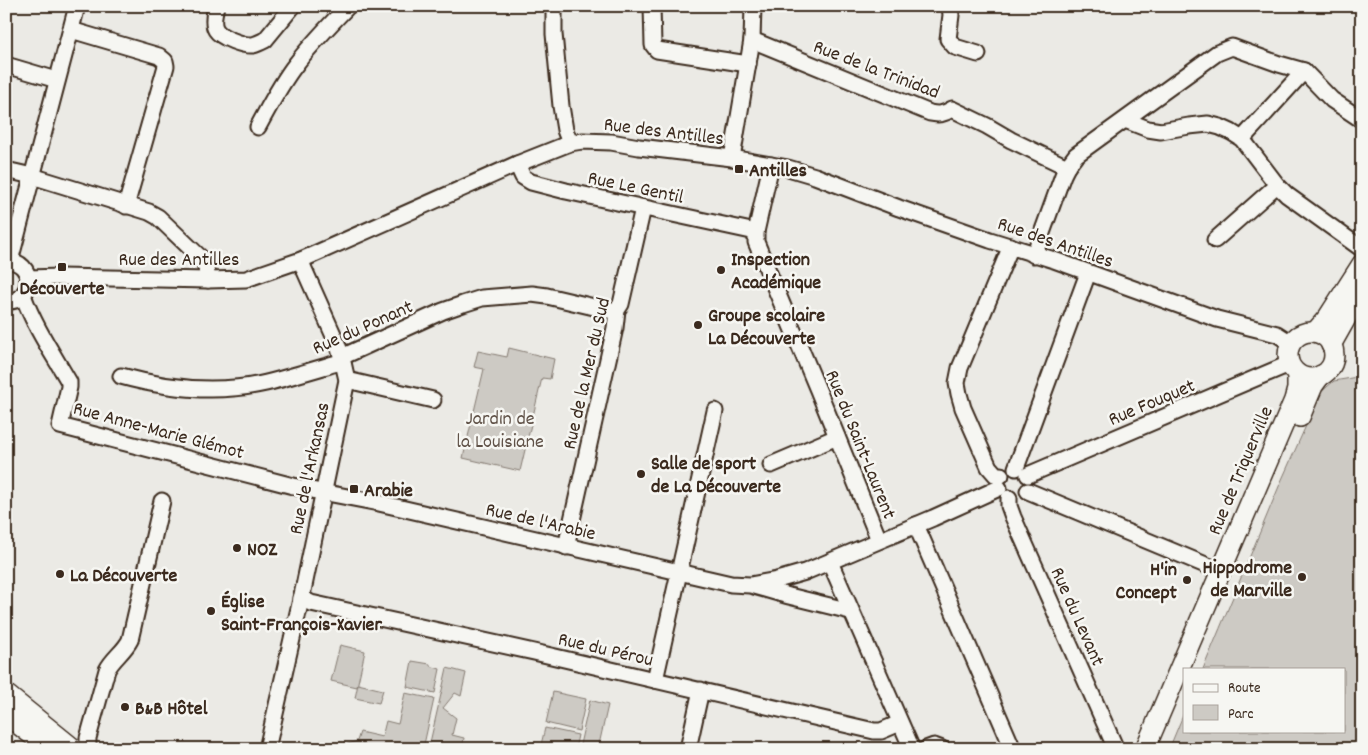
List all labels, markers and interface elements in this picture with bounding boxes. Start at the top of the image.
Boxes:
street label: Rue de la Trinidad [809,34,943,108]
street label: Rue des Antilles [602,112,725,154]
place label: Antilles [749,158,807,186]
marker: Antilles [733,163,745,175]
street label: Rue Le Gentil [585,165,686,213]
street label: Rue des Antilles [993,211,1117,277]
street label: Rue des Antilles [119,247,239,275]
place label: Inspection Académique [731,247,821,298]
marker: Découverte [56,261,68,273]
marker: Inspection Académique [715,264,727,276]
place label: Découverte [19,276,105,304]
street label: Rue du Ponant [308,294,418,363]
street label: Rue de la Mer du Sud [557,295,619,452]
place label: Groupe scolaire La Découverte [708,303,825,354]
marker: Groupe scolaire La Découverte [692,319,704,331]
street label: Rue du Saint-Laurent [817,366,902,524]
street label: Rue Fouquet [1104,373,1200,435]
street label: Rue Anne-Marie Glémot [70,396,247,468]
street label: Rue de l'Arkansas [283,400,339,537]
street label: Rue de Triquerville [1202,402,1282,540]
park label: Jardin de la Louisiane [456,406,544,457]
place label: Salle de sport de La Découverte [651,451,781,502]
marker: Salle de sport de La Découverte [635,468,647,480]
place label: Arabie [364,478,413,506]
marker: Arabie [348,483,360,495]
street label: Rue de l'Arabie [483,497,598,549]
place label: NOZ [247,537,278,565]
marker: NOZ [231,542,243,554]
place label: Hippodrome de Marville [1203,555,1292,606]
place label: H'in Concept [1116,557,1178,608]
place label: La Découverte [70,563,178,591]
street label: Rue du Levant [1042,563,1111,671]
marker: La Découverte [54,568,66,580]
marker: Hippodrome de Marville [1296,571,1308,583]
marker: H'in Concept [1181,574,1193,586]
place label: Église Saint-François-Xavier [221,589,382,640]
marker: Église Saint-François-Xavier [205,605,217,617]
street label: Rue du Pérou [555,626,656,675]
legend [1183,668,1346,732]
text: Route [1228,678,1261,700]
place label: B&B Hôtel [135,696,208,724]
marker: B&B Hôtel [119,701,131,713]
text: Parc [1228,704,1253,726]

